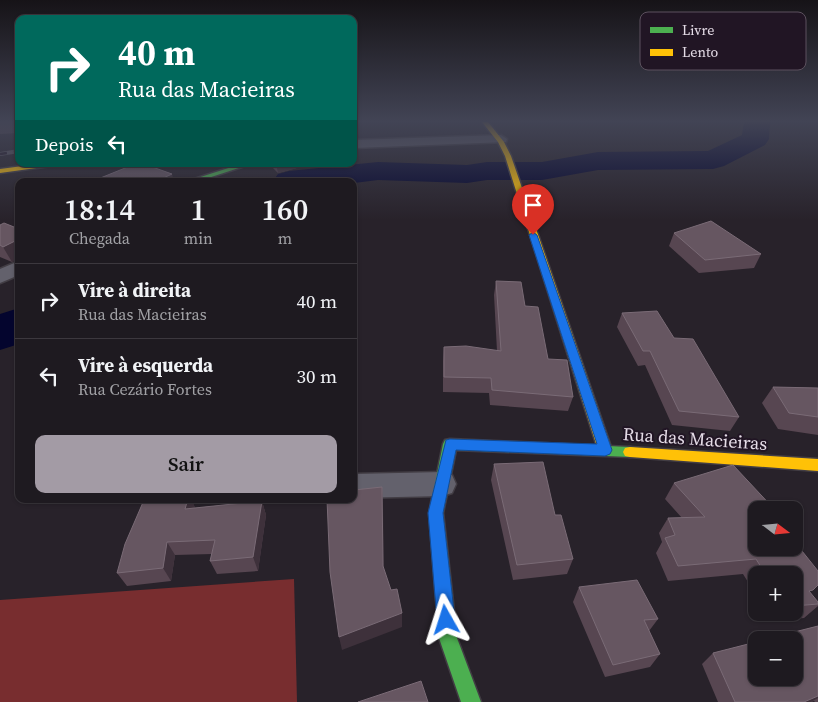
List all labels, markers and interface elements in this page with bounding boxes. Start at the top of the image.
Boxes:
legend [640,12,806,70]
text: Livre [682,20,714,40]
text: 40 m [118,29,195,77]
icon: right [35,35,100,100]
text: Lento [682,42,718,62]
text: Rua das Macieiras [118,74,295,104]
icon: left [103,130,131,158]
text: Depois [35,131,93,157]
pin [512,184,554,235]
text: 18:14 [64,189,135,230]
text: 1 [190,189,206,230]
text: 160 [261,189,308,230]
icon: arrive [519,191,547,219]
text: Chegada [69,227,130,249]
text: min [184,227,213,249]
text: m [278,227,292,249]
text: Vire à direita [78,277,191,303]
icon: right [35,287,63,315]
text: 40 m [296,288,337,314]
text: Rua das Macieiras [78,303,207,325]
text: Vire à esquerda [78,352,213,378]
icon: left [35,362,63,390]
text: 30 m [296,363,337,389]
text: Rua Cezário Fortes [78,378,212,400]
street label: Rua das Macieiras [622,421,768,456]
button: Sair [35,435,337,493]
north arrow [748,501,802,556]
map controls [748,501,803,686]
button: + [748,566,803,621]
position arrow [419,593,471,645]
button: − [748,631,803,686]

